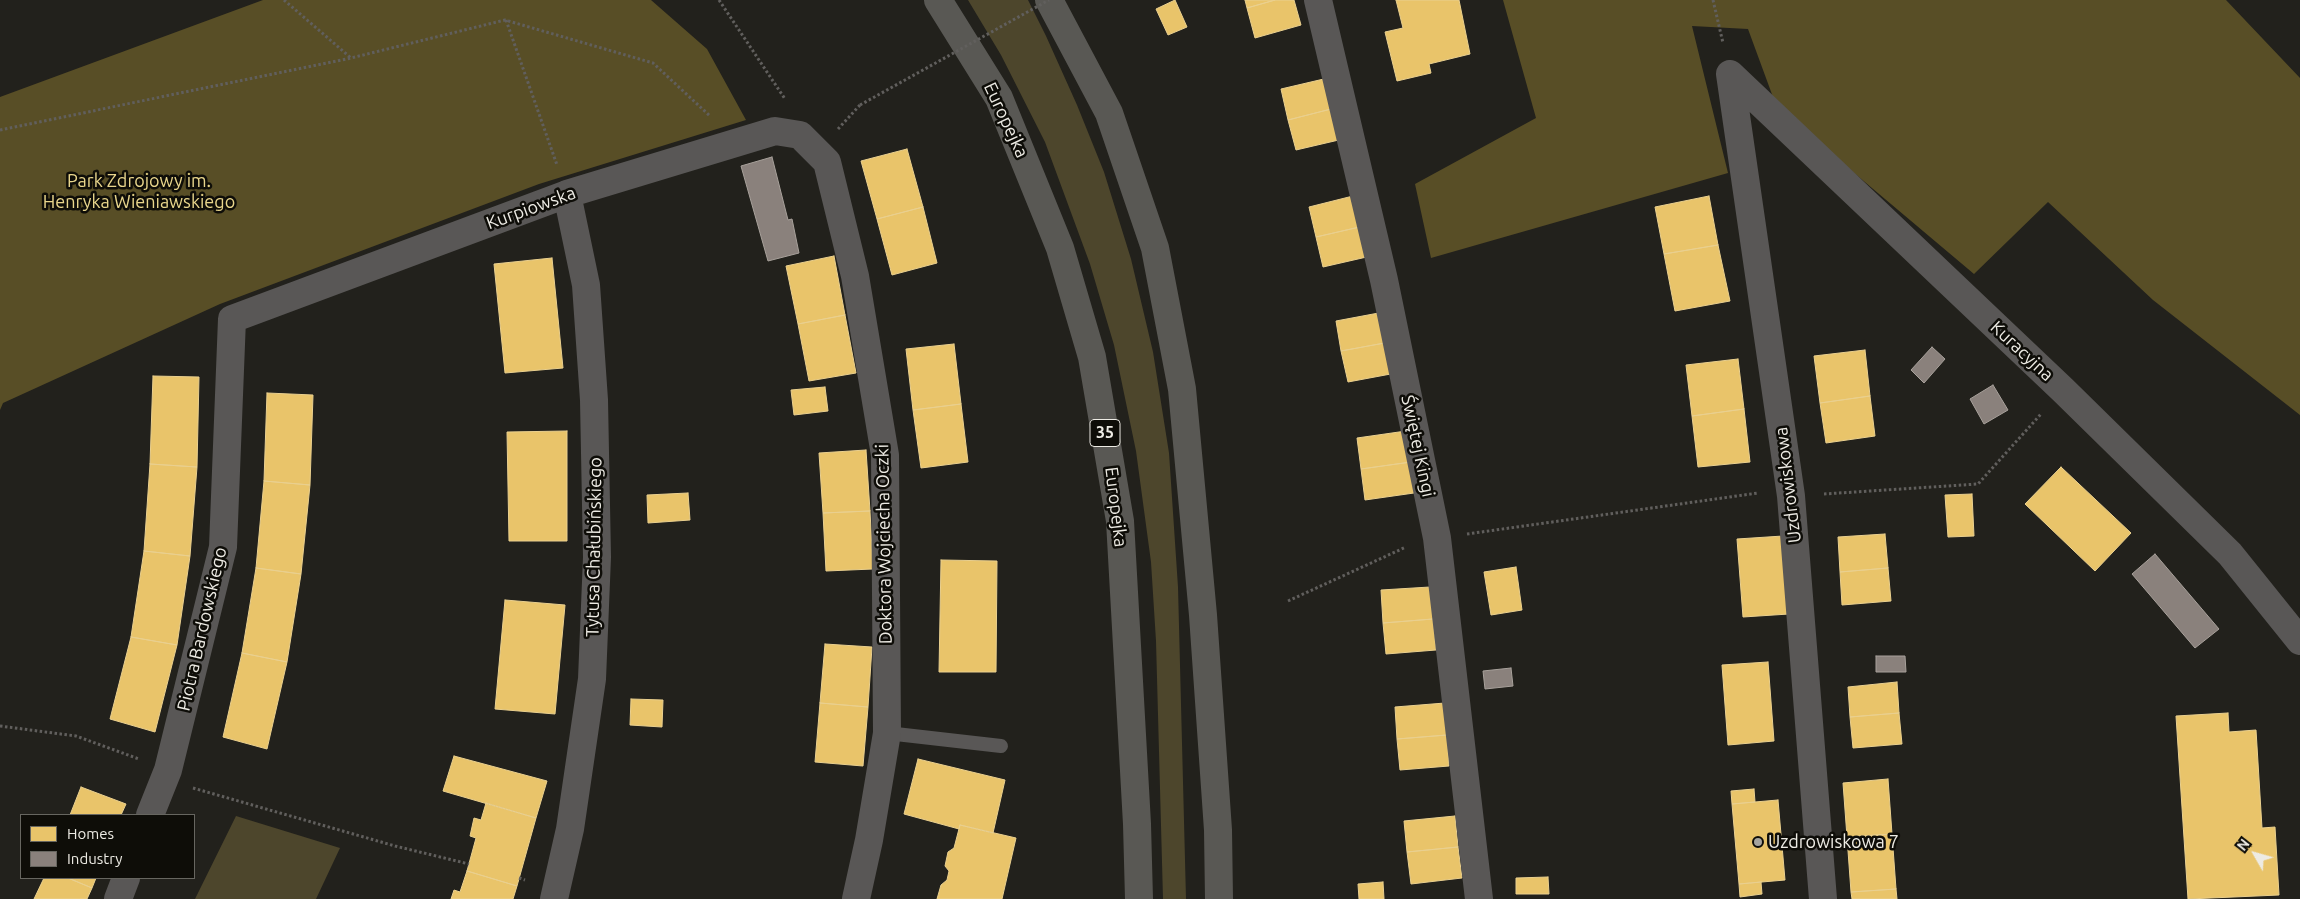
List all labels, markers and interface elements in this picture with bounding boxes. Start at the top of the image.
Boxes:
street label: Europejka [979,79,1033,161]
park label: Park Zdrojowy im. Henryka Wieniawskiego [43,170,235,212]
street label: Kurpiowska [483,182,579,234]
street label: Kuracyjna [1986,316,2058,386]
street label: Świętej Kingi [1397,393,1439,499]
road number: 35 [1090,419,1120,446]
street label: Uzdrowiskowa [1770,426,1806,544]
street label: Doktora Wojciecha Oczki [871,444,897,644]
street label: Tytusa Chałubińskiego [582,457,606,637]
street label: Europejka [1100,466,1132,548]
street label: Piotra Bardowskiego [173,545,231,713]
legend [20,814,195,879]
text: Homes [67,825,114,842]
north arrow [2230,829,2280,879]
place label: Uzdrowiskowa 7 [1768,831,1899,853]
marker: Uzdrowiskowa 7 [1752,836,1764,848]
text: N [2234,836,2253,854]
text: Industry [67,850,122,867]

